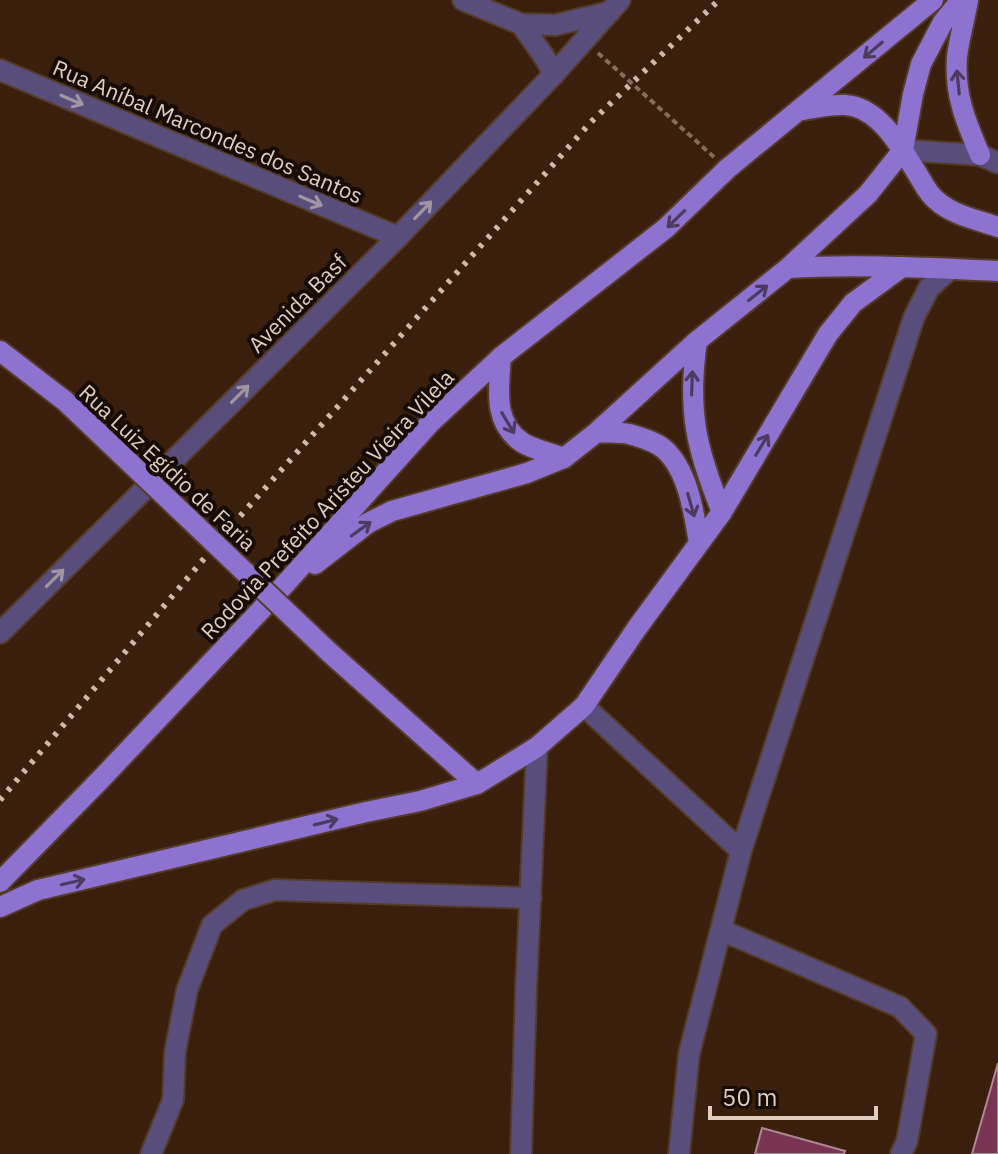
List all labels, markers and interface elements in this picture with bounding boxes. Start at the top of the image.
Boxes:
one-way arrow [863,41,884,59]
street label: Rua Aníbal Marcondes dos Santos [49,52,367,210]
one-way arrow [951,69,966,95]
one-way arrow [59,94,84,108]
one-way arrow [298,195,323,210]
one-way arrow [414,200,433,220]
one-way arrow [667,209,686,228]
street label: Avenida Basf [242,248,352,358]
one-way arrow [747,284,768,301]
street label: Rodovia Prefeito Aristeu Vieira Vilela [194,363,460,645]
one-way arrow [685,370,700,397]
street label: Rua Luiz Egídio de Faria [73,377,263,557]
one-way arrow [230,385,249,404]
one-way arrow [500,412,516,434]
one-way arrow [754,434,770,457]
one-way arrow [684,491,699,517]
one-way arrow [350,521,372,537]
one-way arrow [45,568,65,587]
one-way arrow [313,814,339,829]
one-way arrow [60,873,86,888]
scale bar [710,1070,876,1120]
text: 50 m [722,1081,777,1113]

